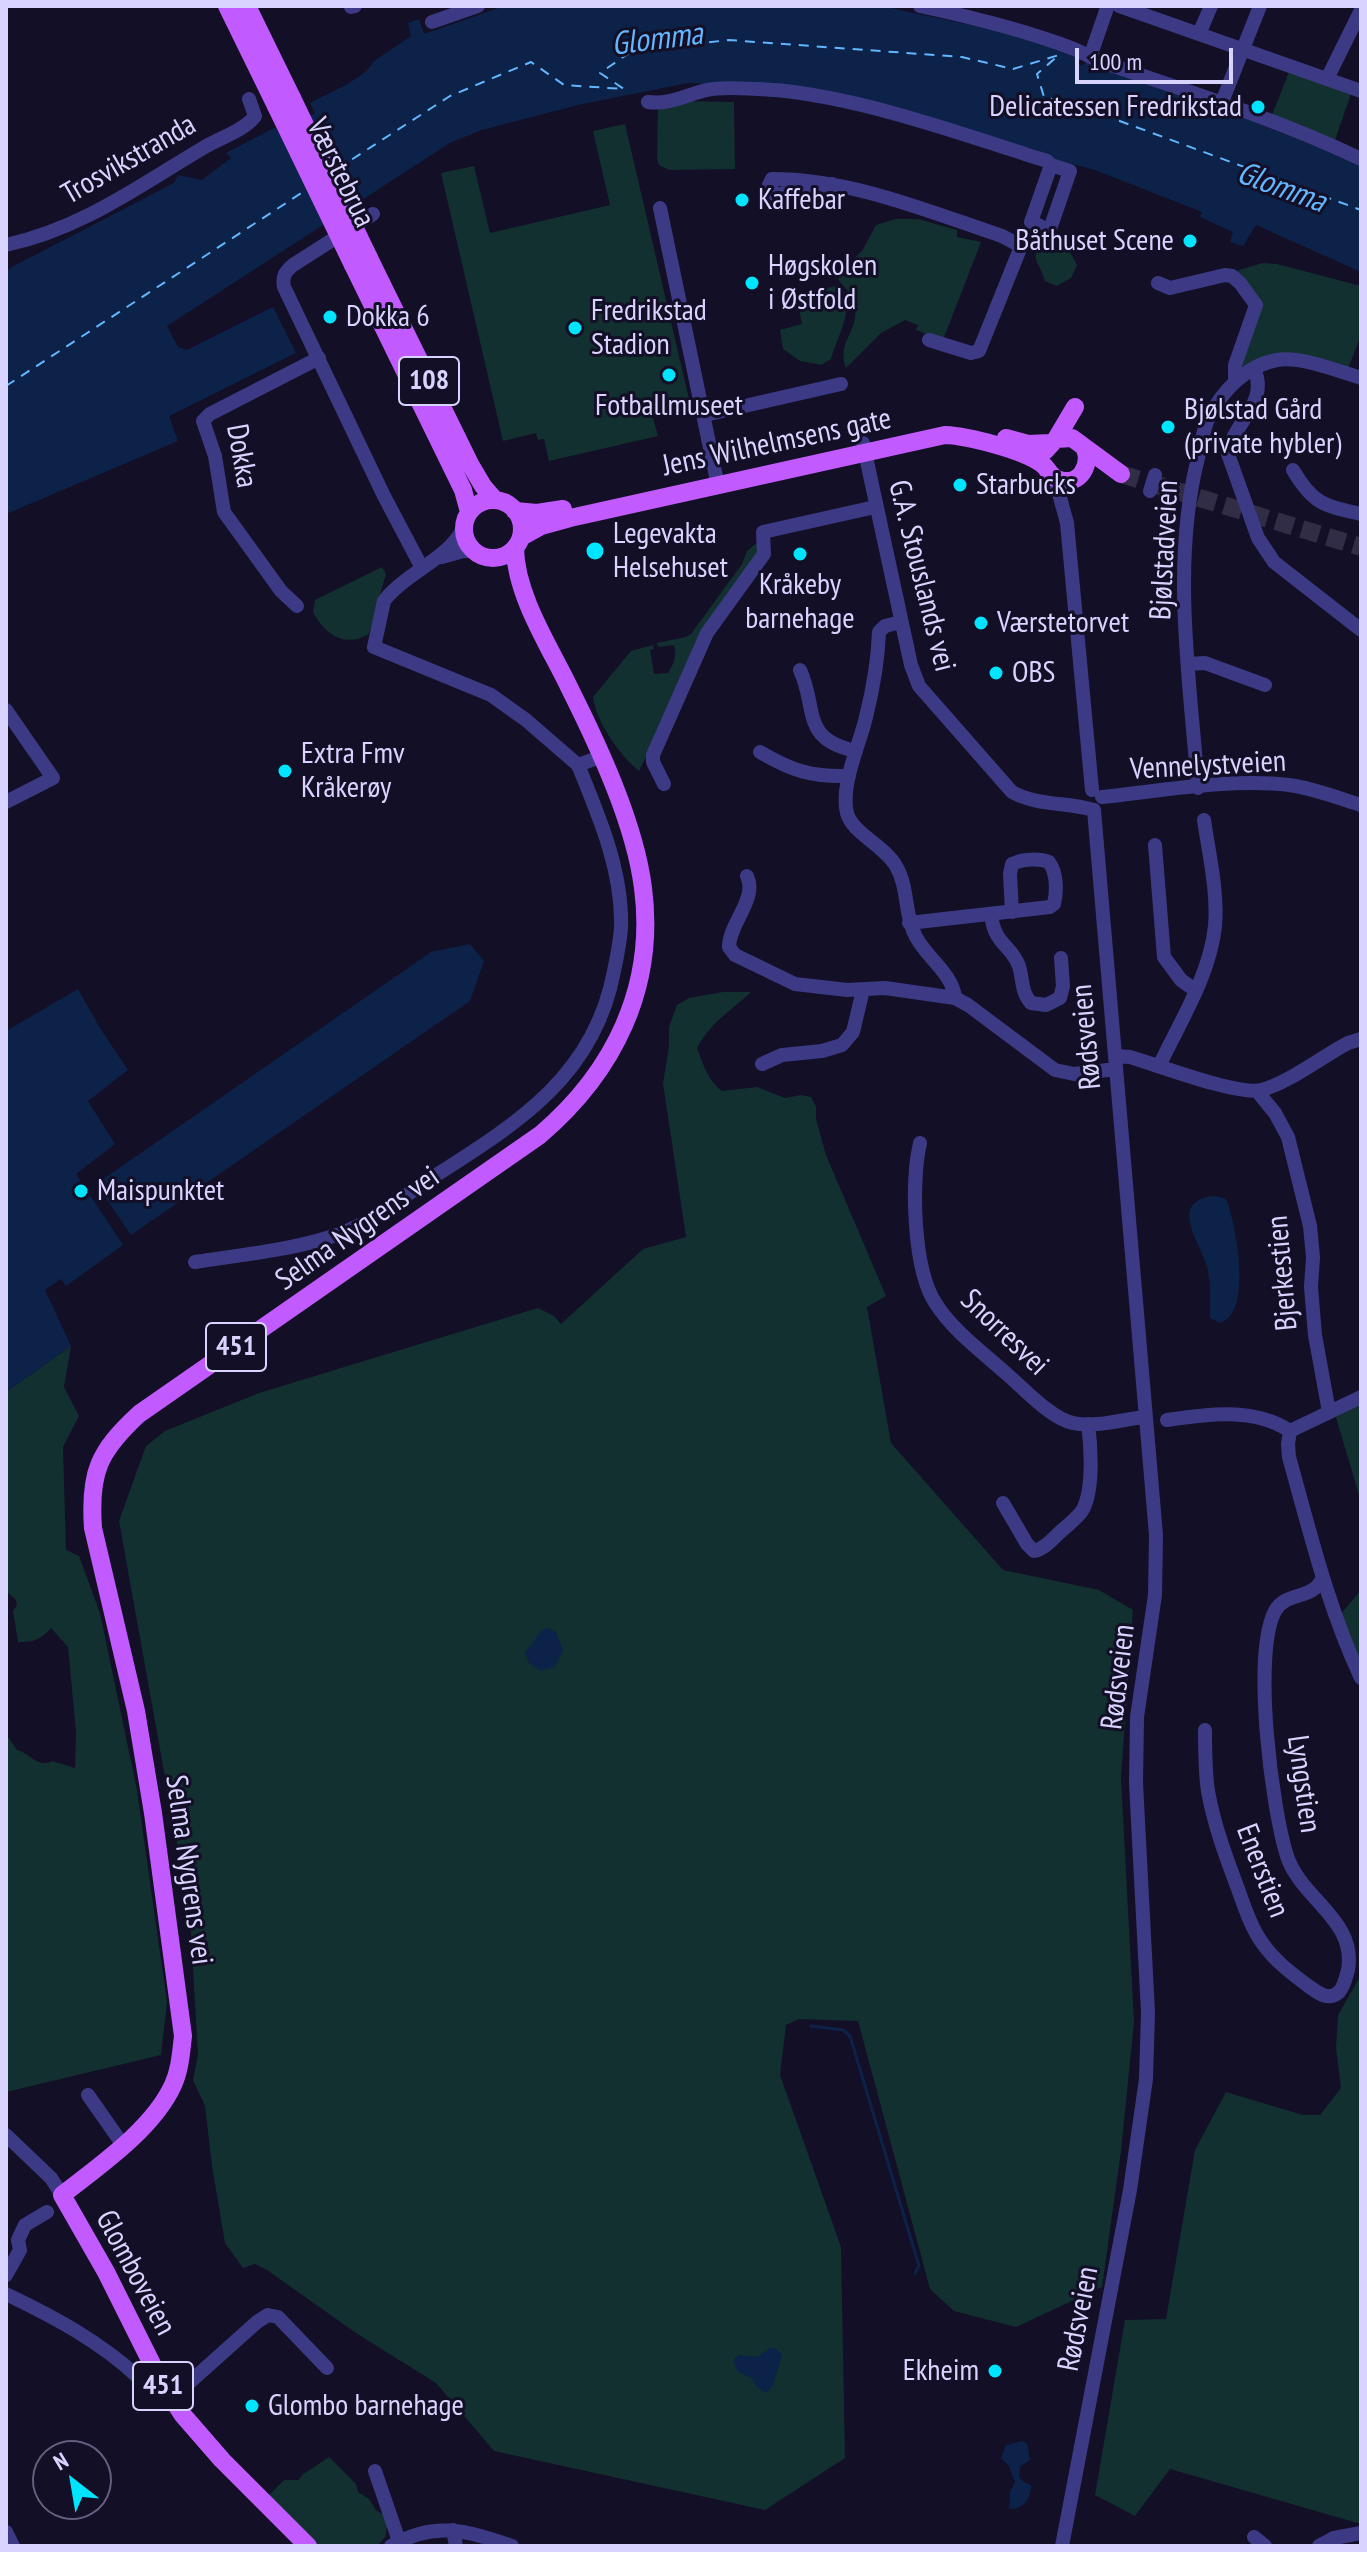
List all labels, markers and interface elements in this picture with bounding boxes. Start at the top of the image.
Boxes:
water label: Glomma [609,15,705,65]
scale bar [1079,32,1237,82]
text: 100 m [1089,46,1142,77]
place label: Delicatessen Fredrikstad [989,89,1242,125]
marker: Delicatessen Fredrikstad [1249,98,1267,116]
street label: Trosvikstranda [56,107,202,213]
street label: Værstebrua [298,113,382,233]
water label: Glomma [1231,154,1331,222]
place label: Kaffebar [758,182,845,218]
marker: Kaffebar [733,191,751,209]
place label: Båthuset Scene [1015,223,1174,259]
marker: Båthuset Scene [1181,232,1199,250]
place label: Høgskolen i Østfold [768,248,877,318]
marker: Høgskolen i Østfold [743,274,761,292]
place label: Fredrikstad Stadion [591,293,707,364]
place label: Dokka 6 [346,299,430,335]
marker: Dokka 6 [321,308,339,326]
marker: Fredrikstad Stadion [566,319,584,337]
road number: 108 [399,357,459,405]
marker: Fotballmuseet [660,366,678,384]
place label: Fotballmuseet [595,388,743,424]
place label: Bjølstad Gård (private hybler) [1184,392,1341,462]
street label: Jens Wilhelmsens gate [659,401,895,485]
marker: Bjølstad Gård (private hybler) [1159,418,1177,436]
street label: Dokka [218,421,264,491]
place label: Starbucks [976,467,1076,503]
marker: Starbucks [951,476,969,494]
street label: G.A. Stouslands vei [880,477,962,675]
street label: Bjølstadveien [1143,479,1187,621]
place label: Legevakta Helsehuset [613,516,728,586]
marker: Legevakta Helsehuset [584,540,606,562]
marker: Kråkeby barnehage [791,545,809,563]
place label: Kråkeby barnehage [745,567,855,638]
place label: Værstetorvet [997,605,1129,641]
marker: Værstetorvet [972,614,990,632]
place label: OBS [1012,655,1055,691]
marker: OBS [987,664,1005,682]
place label: Extra Fmv Kråkerøy [301,736,405,806]
street label: Vennelystveien [1129,744,1287,788]
marker: Extra Fmv Kråkerøy [276,762,294,780]
street label: Rødsveien [1064,983,1110,1091]
street label: Selma Nygrens vei [269,1159,447,1299]
place label: Maispunktet [97,1173,224,1209]
marker: Maispunktet [72,1182,90,1200]
street label: Bjerkestien [1260,1214,1306,1332]
street label: Snorresvei [952,1282,1056,1384]
road number: 451 [206,1323,266,1371]
street label: Rødsveien [1095,1622,1143,1732]
street label: Lyngstien [1278,1733,1328,1835]
street label: Selma Nygrens vei [157,1773,219,1967]
street label: Enerstien [1228,1819,1296,1923]
street label: Glomboveien [87,2205,183,2341]
street label: Rødsveien [1051,2264,1107,2374]
place label: Ekheim [903,2353,979,2389]
road number: 451 [133,2362,193,2410]
marker: Ekheim [986,2362,1004,2380]
place label: Glombo barnehage [268,2388,464,2424]
marker: Glombo barnehage [243,2397,261,2415]
north arrow [32,2440,112,2520]
text: N [48,2446,73,2476]

